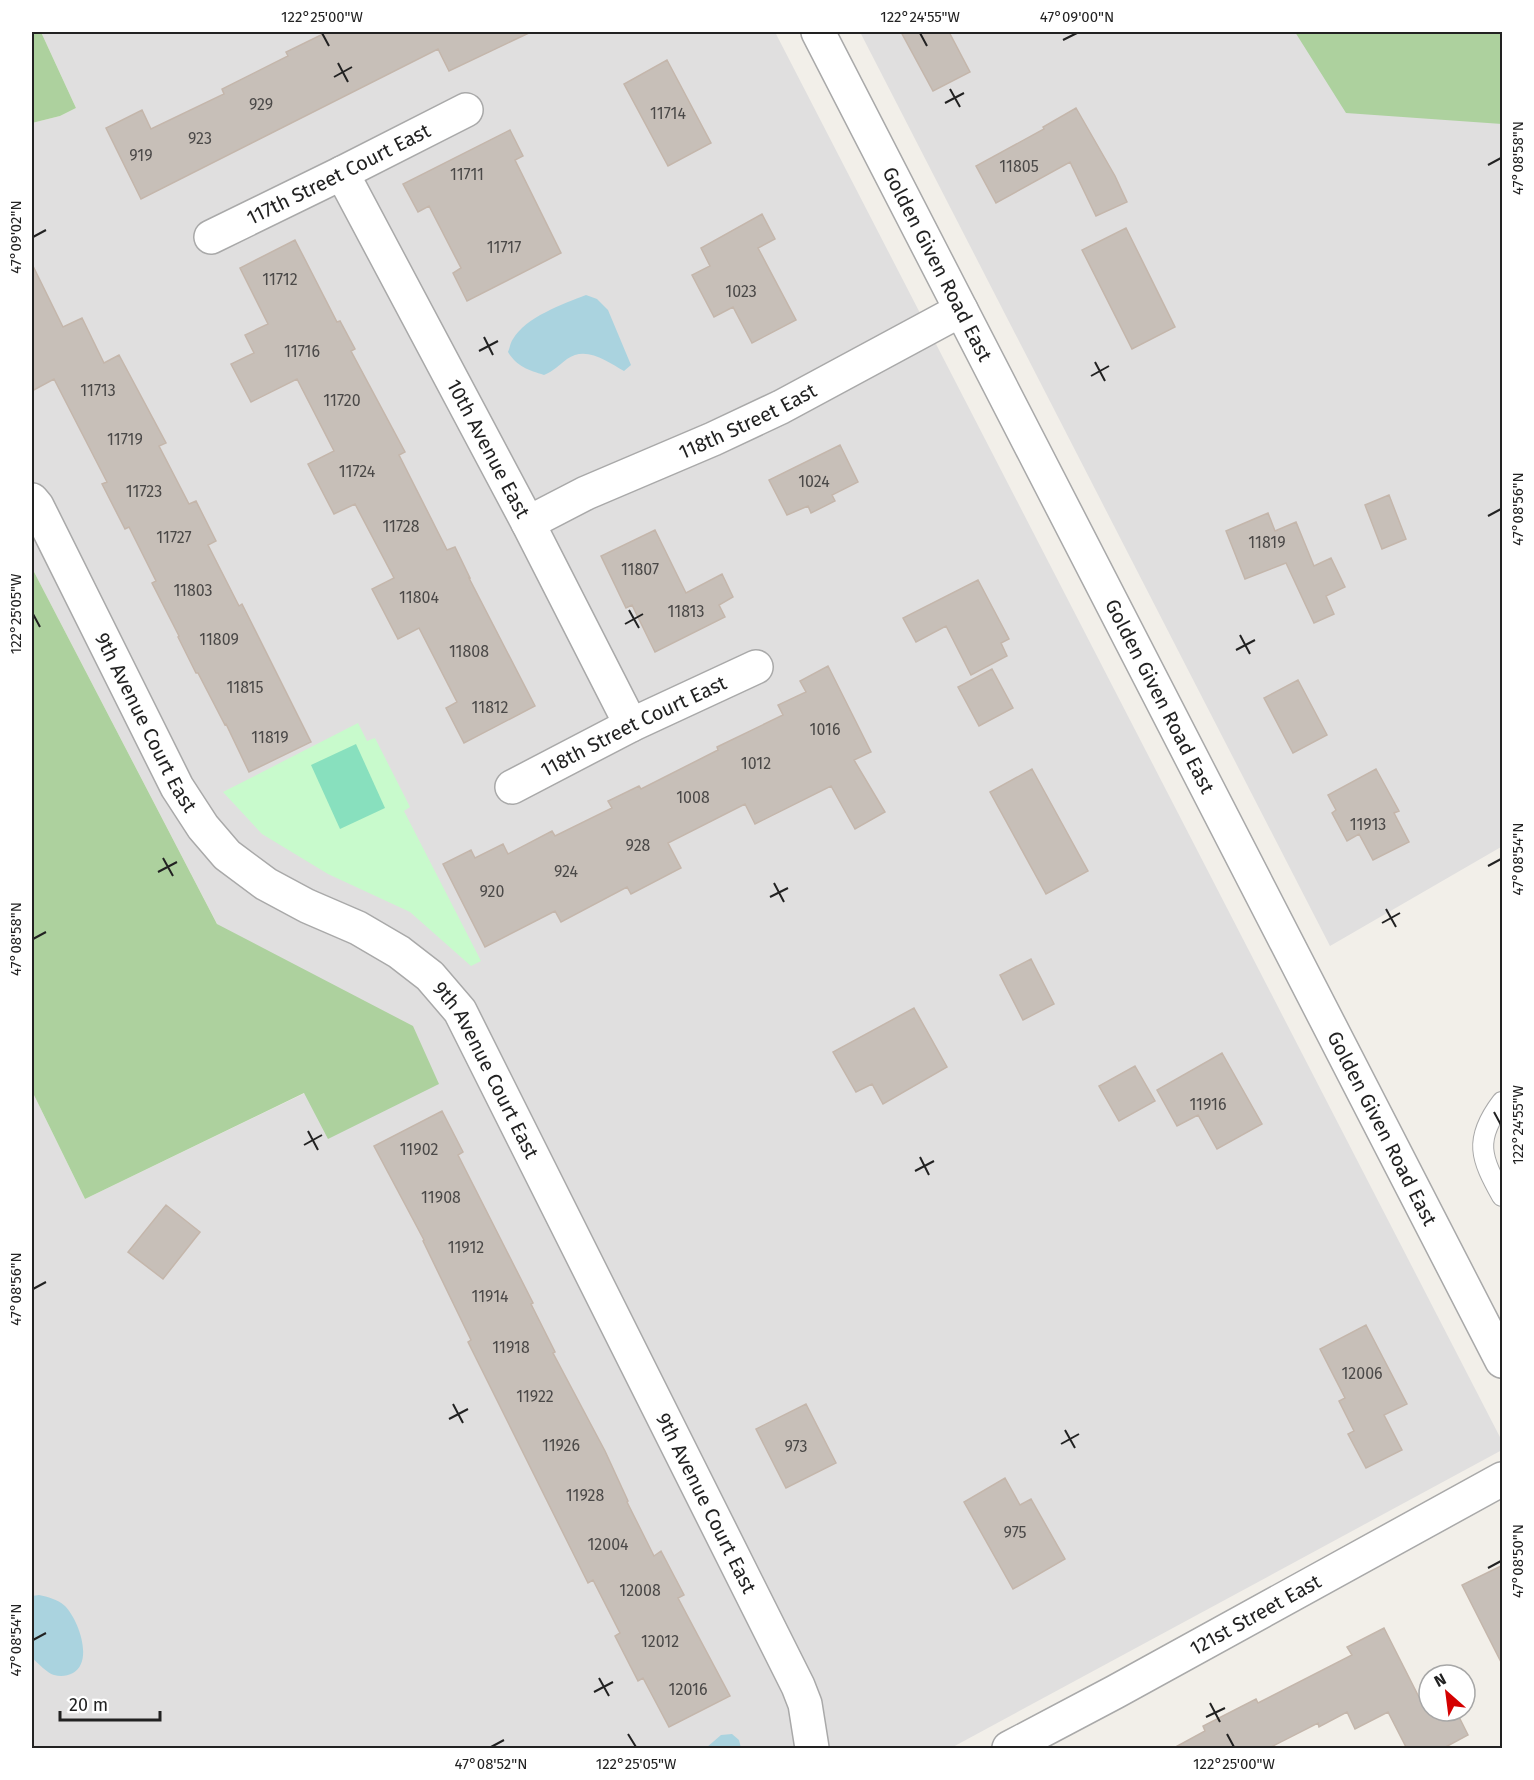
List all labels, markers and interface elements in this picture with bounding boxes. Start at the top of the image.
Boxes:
text: 122°25'00"W [281,8,363,26]
text: 122°24'55"W [880,8,960,26]
text: 47°09'00"N [1040,8,1114,26]
house number: 929 [249,95,273,114]
house number: 11714 [650,104,686,123]
street label: 117th Street Court East [243,118,435,230]
text: 47°08'58"N [1509,121,1527,195]
house number: 923 [188,129,212,148]
house number: 919 [129,146,153,165]
house number: 11805 [999,157,1039,176]
street label: Golden Given Road East [878,163,998,366]
house number: 11711 [450,165,484,184]
text: 47°09'02"N [7,200,25,274]
house number: 11717 [487,238,521,257]
house number: 11712 [262,270,298,289]
house number: 1023 [725,282,757,301]
house number: 11716 [284,342,320,361]
street label: 10th Avenue East [442,375,535,523]
street label: 118th Street East [675,378,821,464]
house number: 11713 [80,381,116,400]
house number: 11720 [323,391,361,410]
house number: 11719 [107,430,143,449]
house number: 11724 [339,462,376,481]
house number: 1024 [798,472,830,491]
text: 47°08'56"N [1509,472,1527,546]
house number: 11723 [126,482,162,501]
house number: 11728 [382,517,420,536]
house number: 11727 [156,528,192,547]
house number: 11819 [1248,533,1286,552]
house number: 11807 [621,560,659,579]
text: 122°25'05"W [7,573,25,654]
house number: 11803 [173,581,213,600]
house number: 11804 [399,588,439,607]
street label: Golden Given Road East [1100,595,1220,798]
house number: 11813 [668,602,704,621]
street label: 9th Avenue Court East [90,629,203,817]
house number: 11809 [199,630,239,649]
house number: 11808 [449,642,489,661]
street label: 118th Street Court East [537,670,731,782]
house number: 11815 [227,678,263,697]
house number: 11812 [472,698,508,717]
house number: 1016 [810,720,840,739]
house number: 11819 [251,728,289,747]
house number: 1012 [741,754,771,773]
house number: 1008 [676,788,710,807]
house number: 11913 [1350,815,1386,834]
text: 47°08'54"N [1509,823,1527,895]
house number: 928 [626,836,651,855]
house number: 924 [554,862,579,881]
house number: 920 [480,882,505,901]
text: 47°08'58"N [7,902,25,976]
street label: 9th Avenue Court East [428,976,544,1163]
street label: Golden Given Road East [1322,1027,1443,1230]
text: 122°24'55"W [1509,1085,1527,1165]
house number: 11916 [1189,1095,1227,1114]
house number: 11902 [400,1140,438,1159]
house number: 11908 [421,1188,461,1207]
house number: 11912 [448,1238,484,1257]
text: 47°08'56"N [7,1252,25,1326]
house number: 11914 [471,1287,509,1306]
house number: 11918 [492,1338,530,1357]
house number: 12006 [1341,1364,1383,1383]
house number: 11922 [516,1387,554,1406]
street label: 9th Avenue Court East [651,1409,762,1598]
house number: 11926 [542,1436,580,1455]
house number: 973 [784,1437,808,1456]
house number: 11928 [566,1486,604,1505]
house number: 975 [1003,1523,1027,1542]
text: 47°08'50"N [1509,1524,1527,1598]
house number: 12004 [587,1535,629,1554]
street label: 121st Street East [1186,1569,1326,1661]
house number: 12008 [619,1581,661,1600]
text: 47°08'54"N [7,1604,25,1676]
house number: 12012 [641,1632,679,1651]
north arrow [1417,1663,1477,1723]
text: N [1431,1669,1449,1691]
house number: 12016 [669,1680,707,1699]
scale bar [60,1684,160,1722]
text: 20 m [69,1694,108,1716]
text: 47°08'52"N [455,1755,527,1773]
text: 122°25'05"W [596,1755,677,1773]
text: 122°25'00"W [1193,1755,1275,1773]

